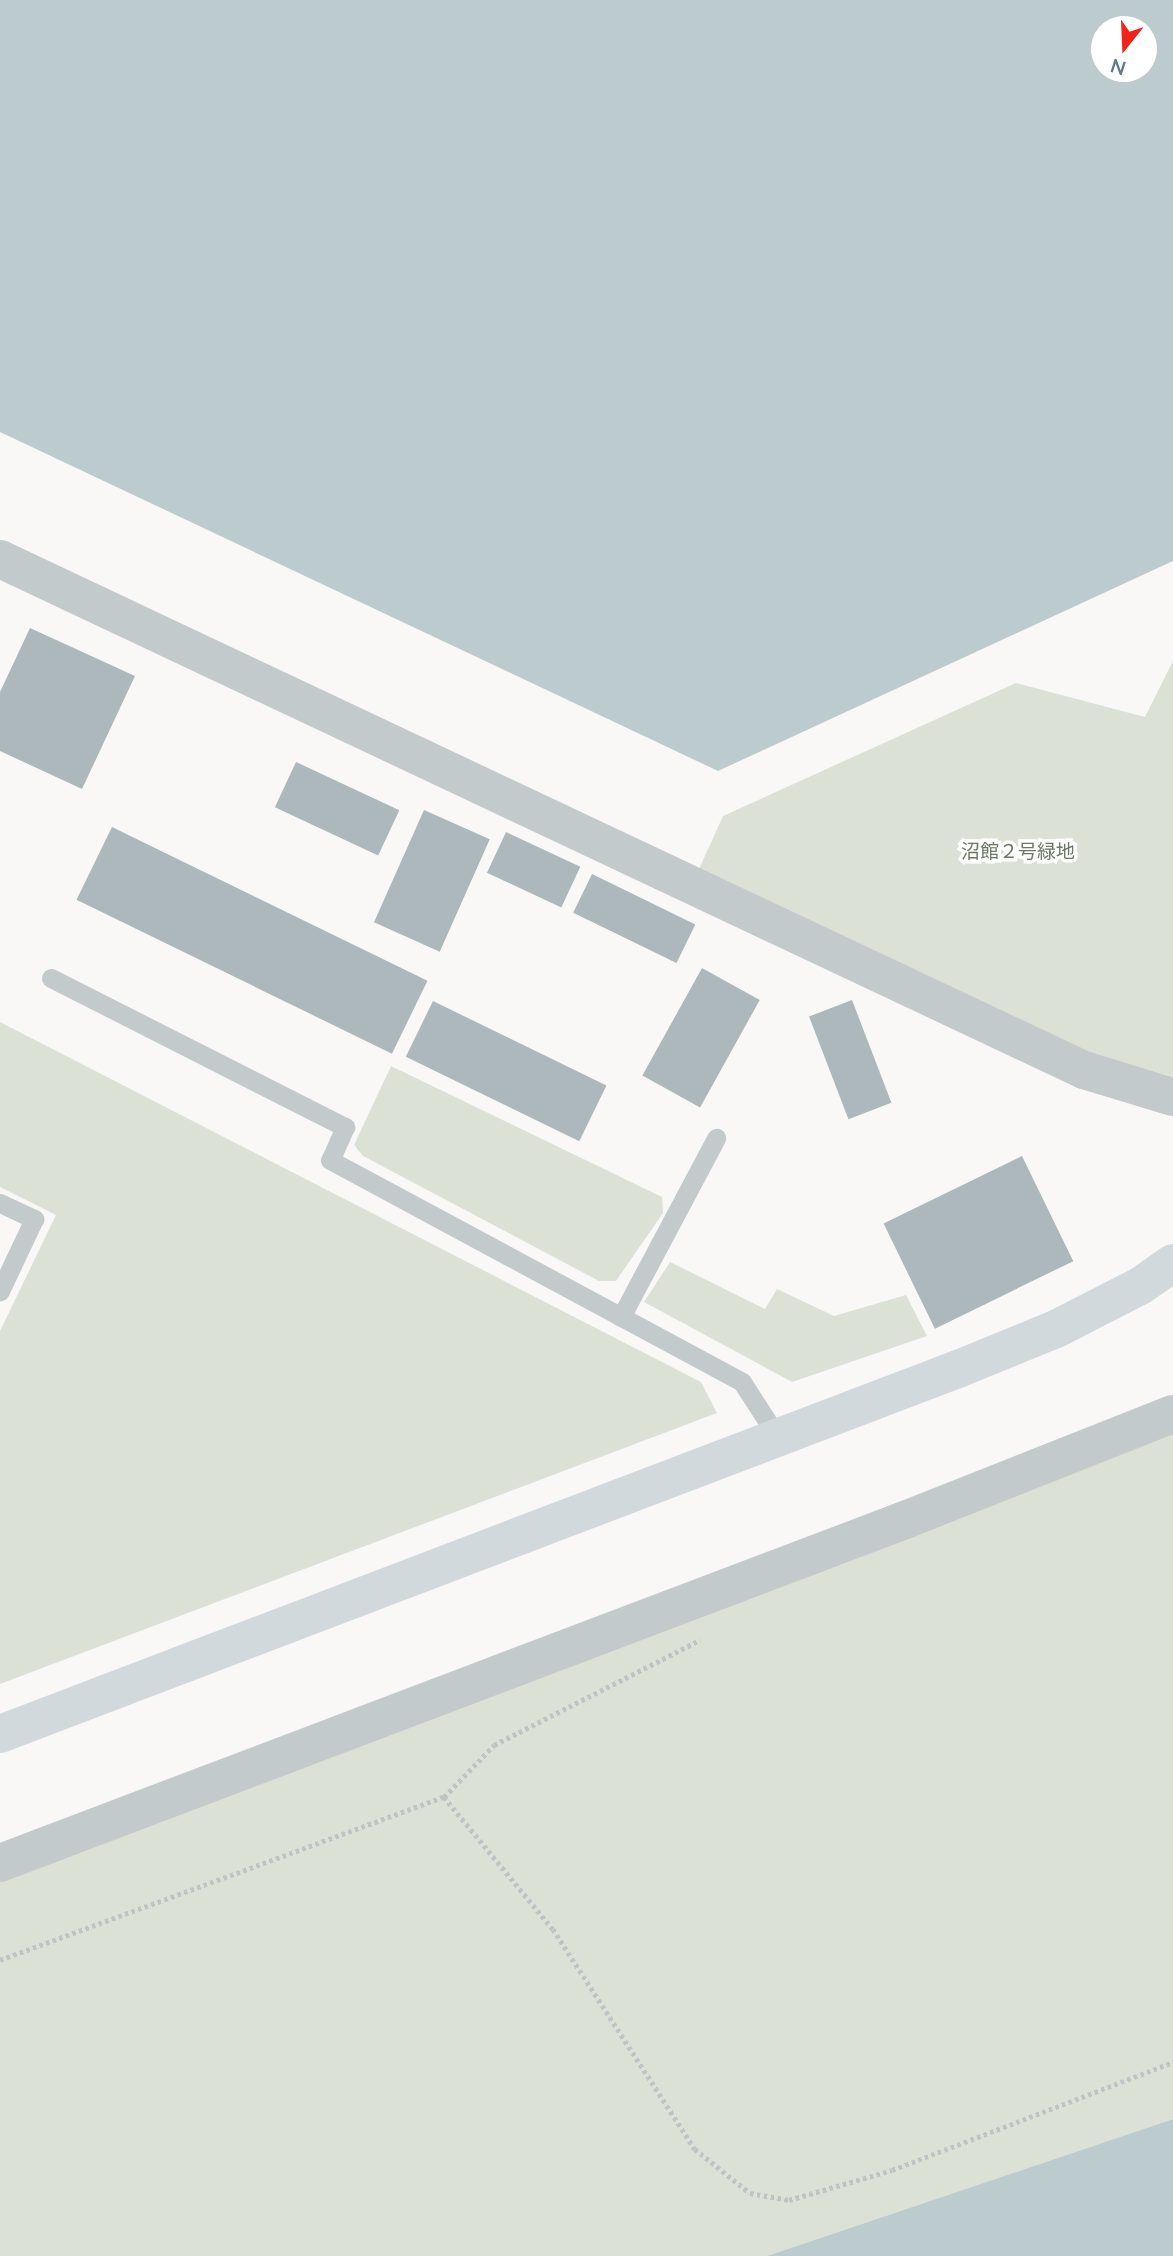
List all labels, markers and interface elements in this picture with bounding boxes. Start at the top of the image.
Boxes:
north arrow [1089,14,1159,84]
text: N [1107,54,1128,81]
park label: 沼館２号緑地 [961,840,1075,862]

